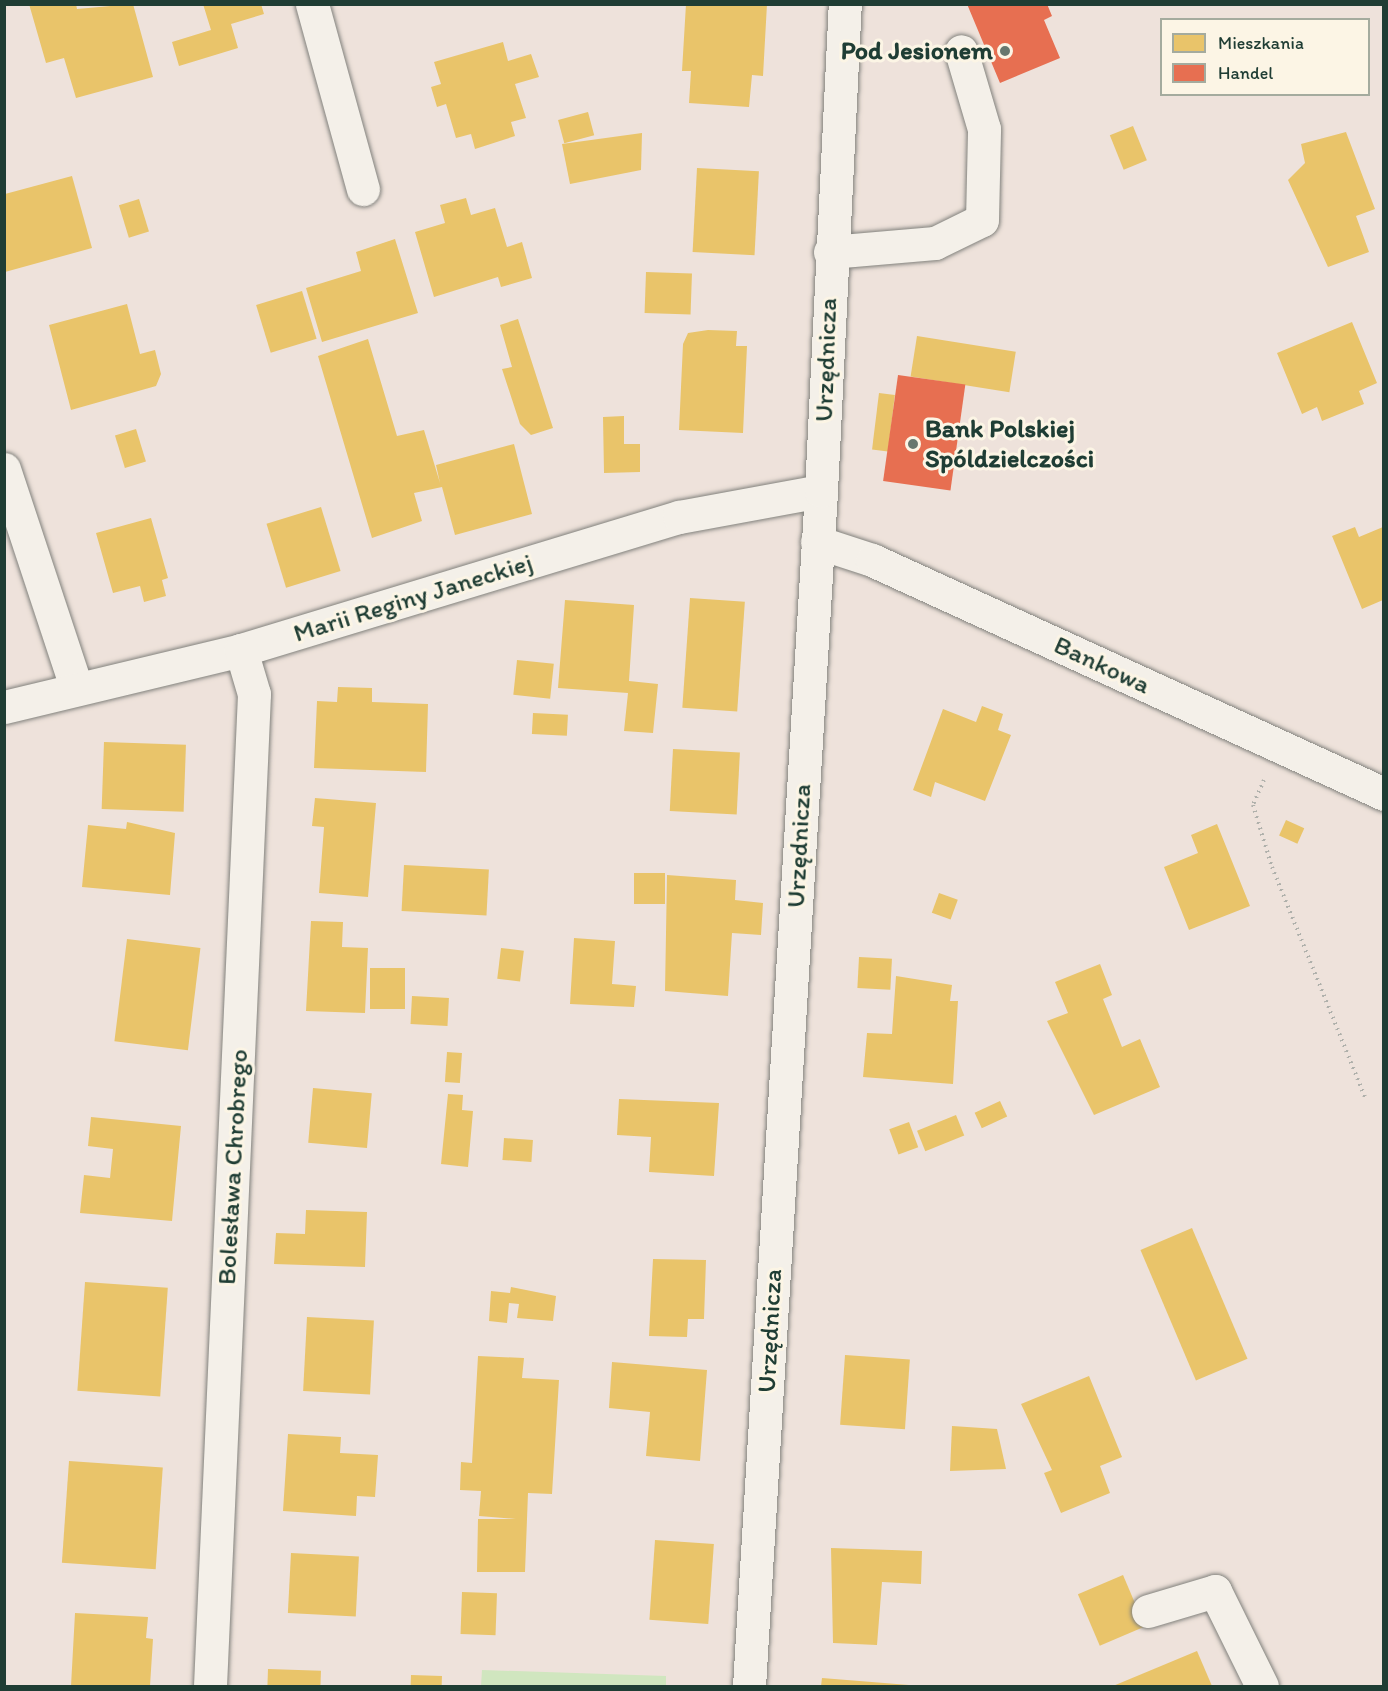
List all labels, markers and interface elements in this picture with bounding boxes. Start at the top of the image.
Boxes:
legend [1160,18,1370,96]
text: Mieszkania [1218,32,1304,54]
place label: Pod Jesionem [841,35,993,67]
marker: Pod Jesionem [998,44,1012,58]
text: Handel [1218,62,1273,84]
street label: Urzędnicza [808,298,844,422]
place label: Bank Polskiej Spóldzielczości [925,413,1094,474]
marker: Bank Polskiej Spóldzielczości [906,437,920,451]
street label: Marii Reginy Janeckiej [290,547,536,649]
street label: Bankowa [1049,629,1155,701]
street label: Urzędnicza [780,783,818,909]
street label: Bolesława Chrobrego [211,1048,255,1286]
street label: Urzędnicza [751,1268,789,1394]

